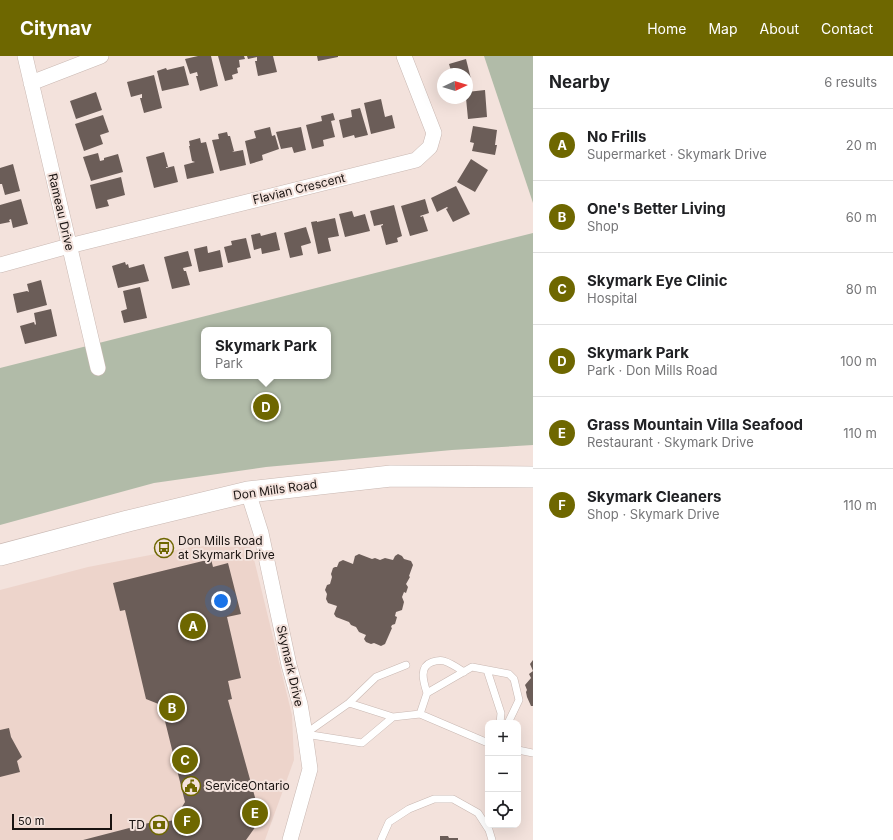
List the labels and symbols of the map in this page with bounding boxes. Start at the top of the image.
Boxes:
north arrow [437,68,473,104]
street label: Flavian Crescent [251,170,347,207]
street label: Rameau Drive [45,172,78,252]
pin: D [253,392,279,422]
street label: Don Mills Road [232,476,318,503]
place label: Don Mills Road at Skymark Drive [178,533,275,562]
bus stop icon: Don Mills Road at Skymark Drive [153,537,175,559]
your location [211,591,231,611]
pin: A [180,611,206,641]
street label: Skymark Drive [274,624,307,708]
pin: B [159,693,185,723]
pin: C [172,745,198,775]
public building icon: ServiceOntario [180,775,202,797]
place label: ServiceOntario [205,778,290,793]
pin: E [242,798,268,828]
pin: F [174,806,200,836]
scale bar [12,812,112,831]
bank icon: TD [148,814,170,836]
place label: TD [129,817,145,832]

